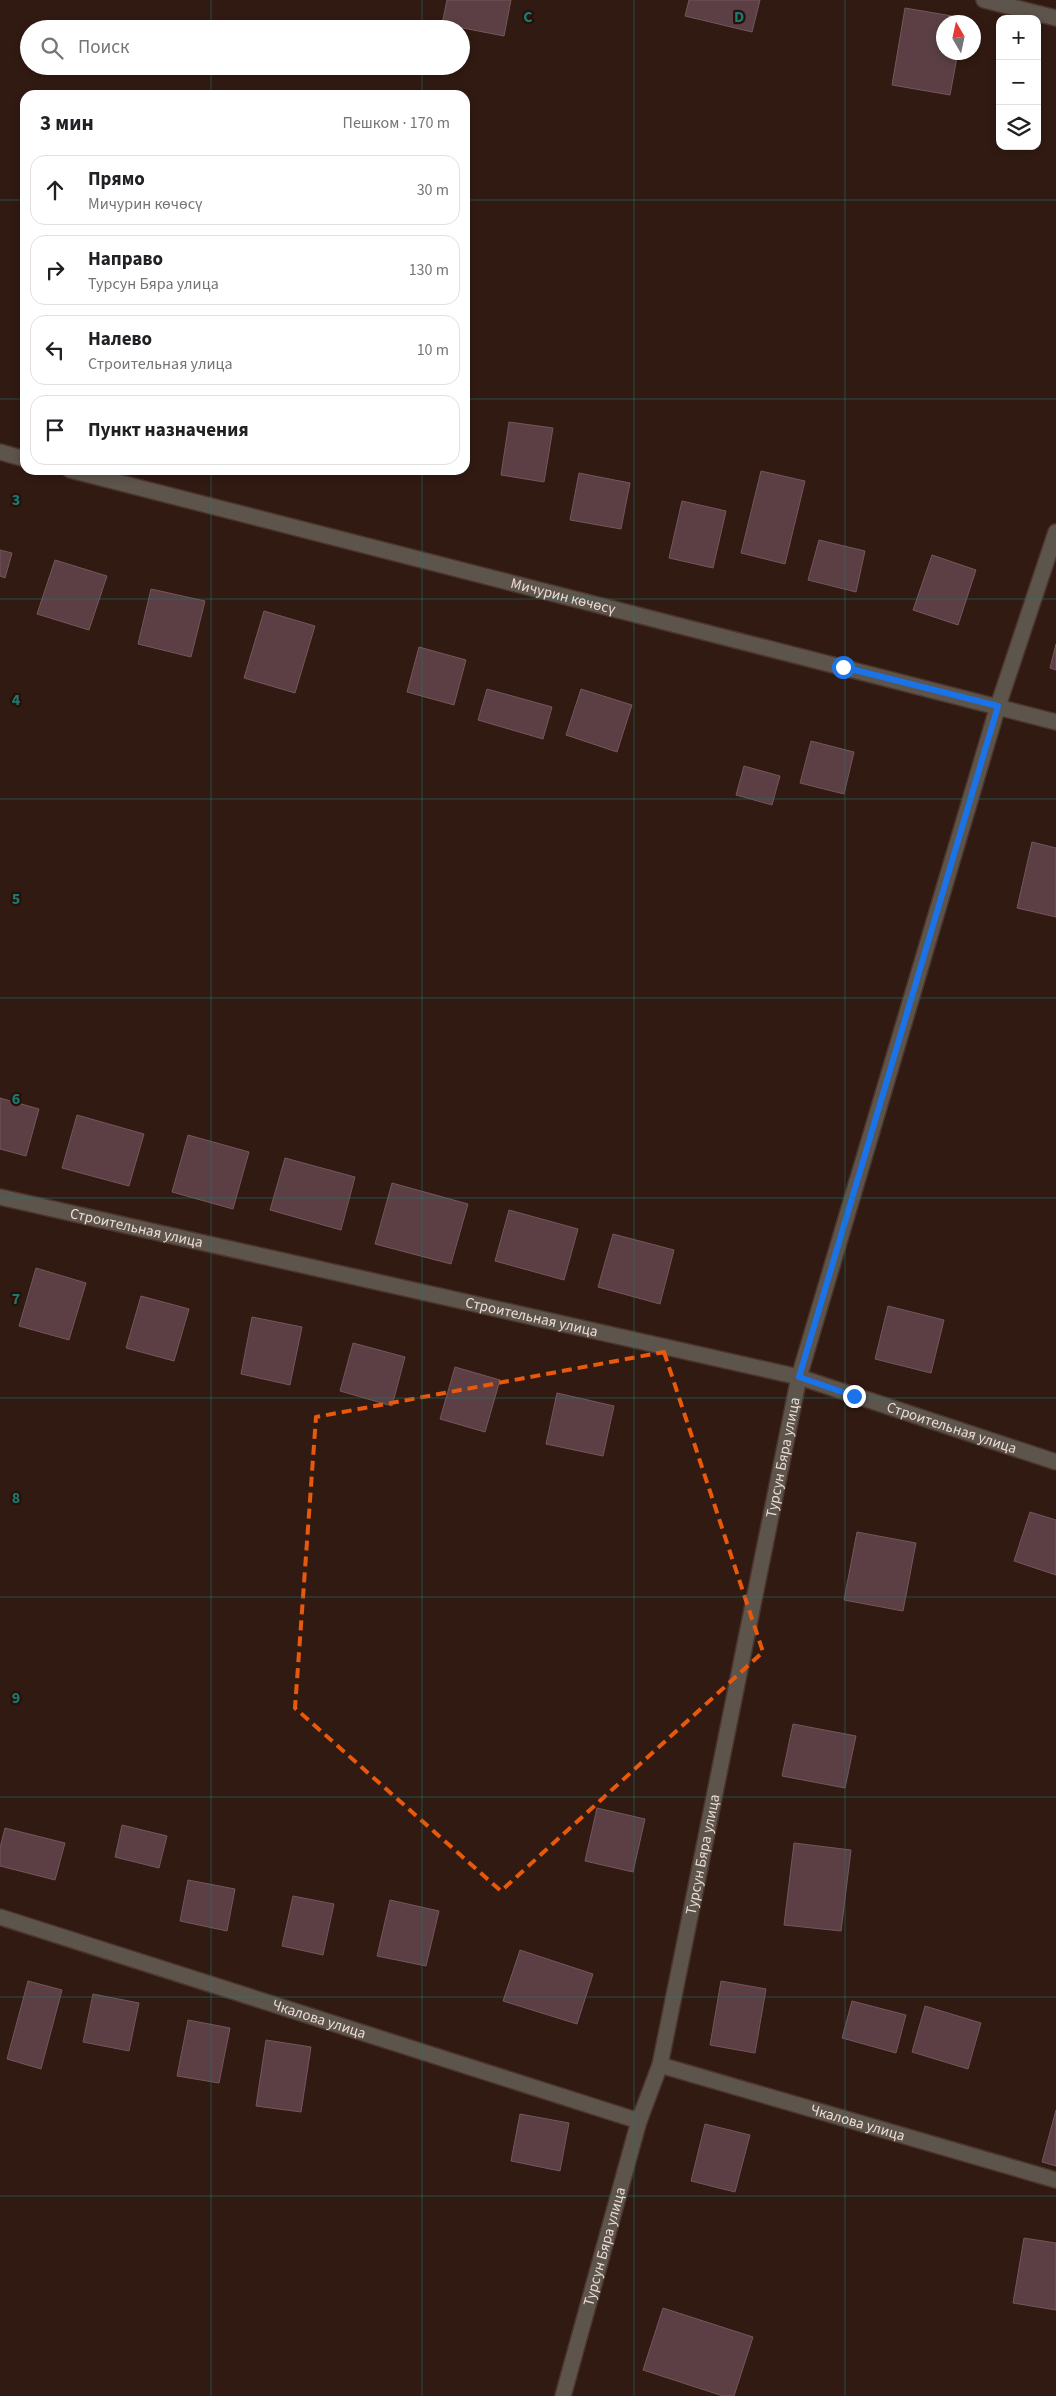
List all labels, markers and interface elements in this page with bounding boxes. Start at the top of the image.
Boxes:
text: C [523,6,533,28]
text: D [734,6,744,28]
north arrow [936,15,981,60]
map controls [996,15,1041,150]
button: + [996,15,1041,60]
search box [20,20,470,75]
icon: search [38,34,66,62]
text: Поиск [78,34,129,61]
button: − [996,60,1041,105]
button: layers [996,105,1041,150]
text: 3 мин [40,108,94,138]
text: Пешком · 170 m [343,112,450,134]
text: Прямо [88,166,145,193]
icon: ahead [41,176,69,204]
text: 30 m [417,179,449,201]
text: Мичурин көчөсү [88,193,203,215]
text: Направо [88,246,163,273]
icon: right [41,256,69,284]
text: 130 m [409,259,449,281]
text: Турсун Бяра улица [88,273,219,295]
text: Налево [88,326,152,353]
icon: left [41,336,69,364]
text: 10 m [417,339,449,361]
text: Строительная улица [88,353,233,375]
icon: arrive [41,416,69,444]
text: Пункт назначения [88,417,249,444]
text: 3 [12,489,20,511]
street label: Мичурин көчөсү [508,573,618,620]
route start [832,656,855,679]
text: 4 [12,689,21,711]
text: 5 [12,888,20,910]
text: 6 [12,1088,20,1110]
street label: Строительная улица [68,1203,205,1253]
text: 7 [12,1288,20,1310]
street label: Строительная улица [463,1292,600,1342]
route end [843,1385,866,1408]
street label: Турсун Бяра улица [760,1395,805,1520]
street label: Строительная улица [884,1396,1020,1459]
text: 8 [12,1487,20,1509]
text: 9 [12,1687,20,1709]
street label: Турсун Бяра улица [680,1792,725,1917]
street label: Чкалова улица [269,1994,369,2044]
street label: Чкалова улица [808,2099,908,2146]
street label: Турсун Бяра улица [578,2185,631,2309]

